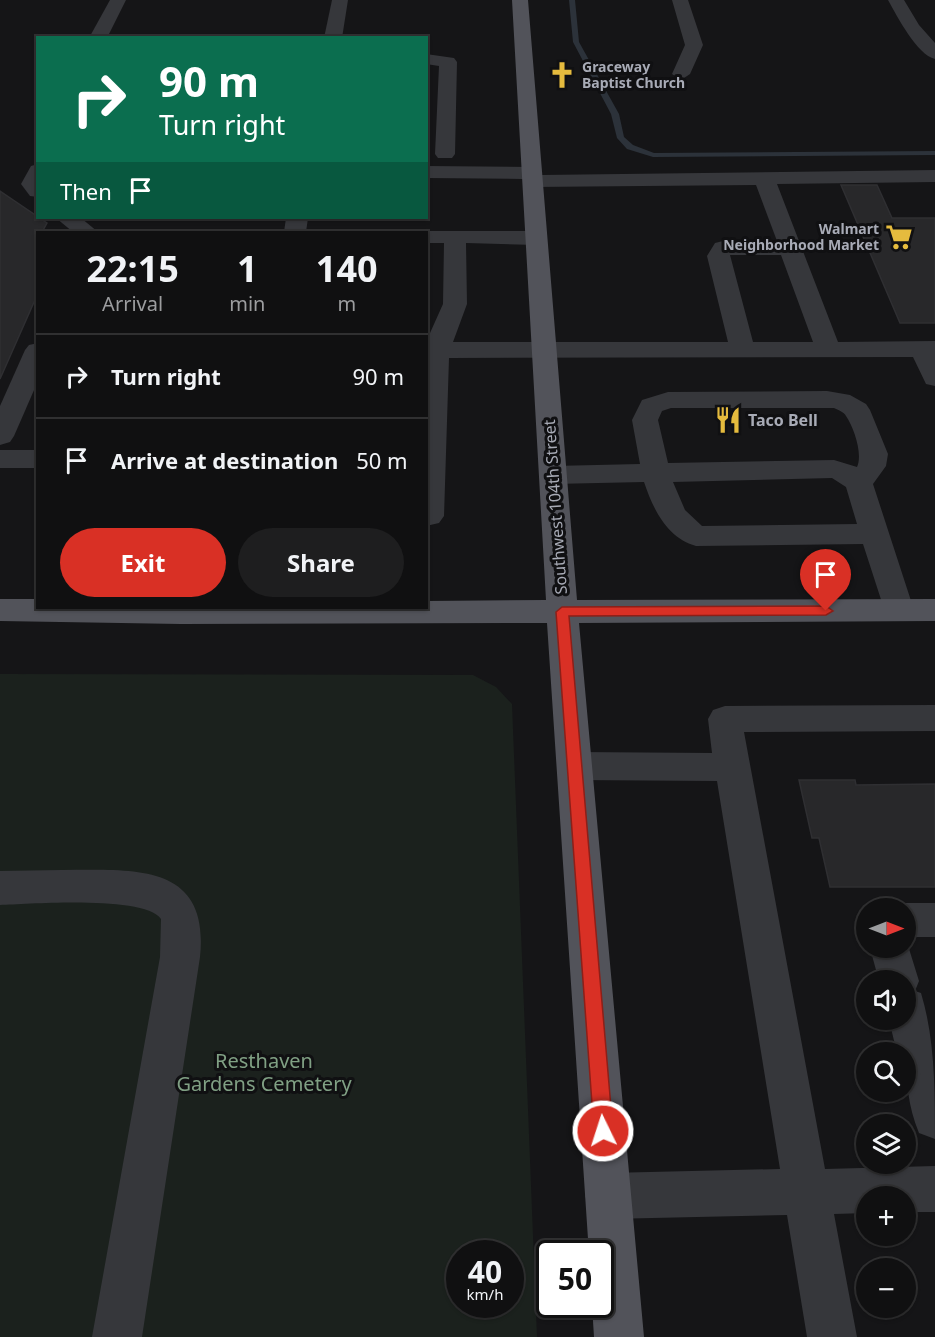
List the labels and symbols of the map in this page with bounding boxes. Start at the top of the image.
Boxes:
place label: Graceway Baptist Church [582,57,685,92]
church icon: Graceway Baptist Church [547,60,577,90]
place label: Walmart Neighborhood Market [723,219,879,254]
supermarket icon: Walmart Neighborhood Market [884,222,914,252]
restaurant icon: Taco Bell [713,405,743,435]
place label: Taco Bell [748,409,818,431]
street label: Southwest 104th Street [538,419,572,595]
pin [800,549,851,611]
north arrow [856,898,916,958]
park label: Resthaven Gardens Cemetery [176,1047,352,1097]
position arrow [571,1099,635,1163]
speed limit sign: 50 [536,1240,614,1318]

